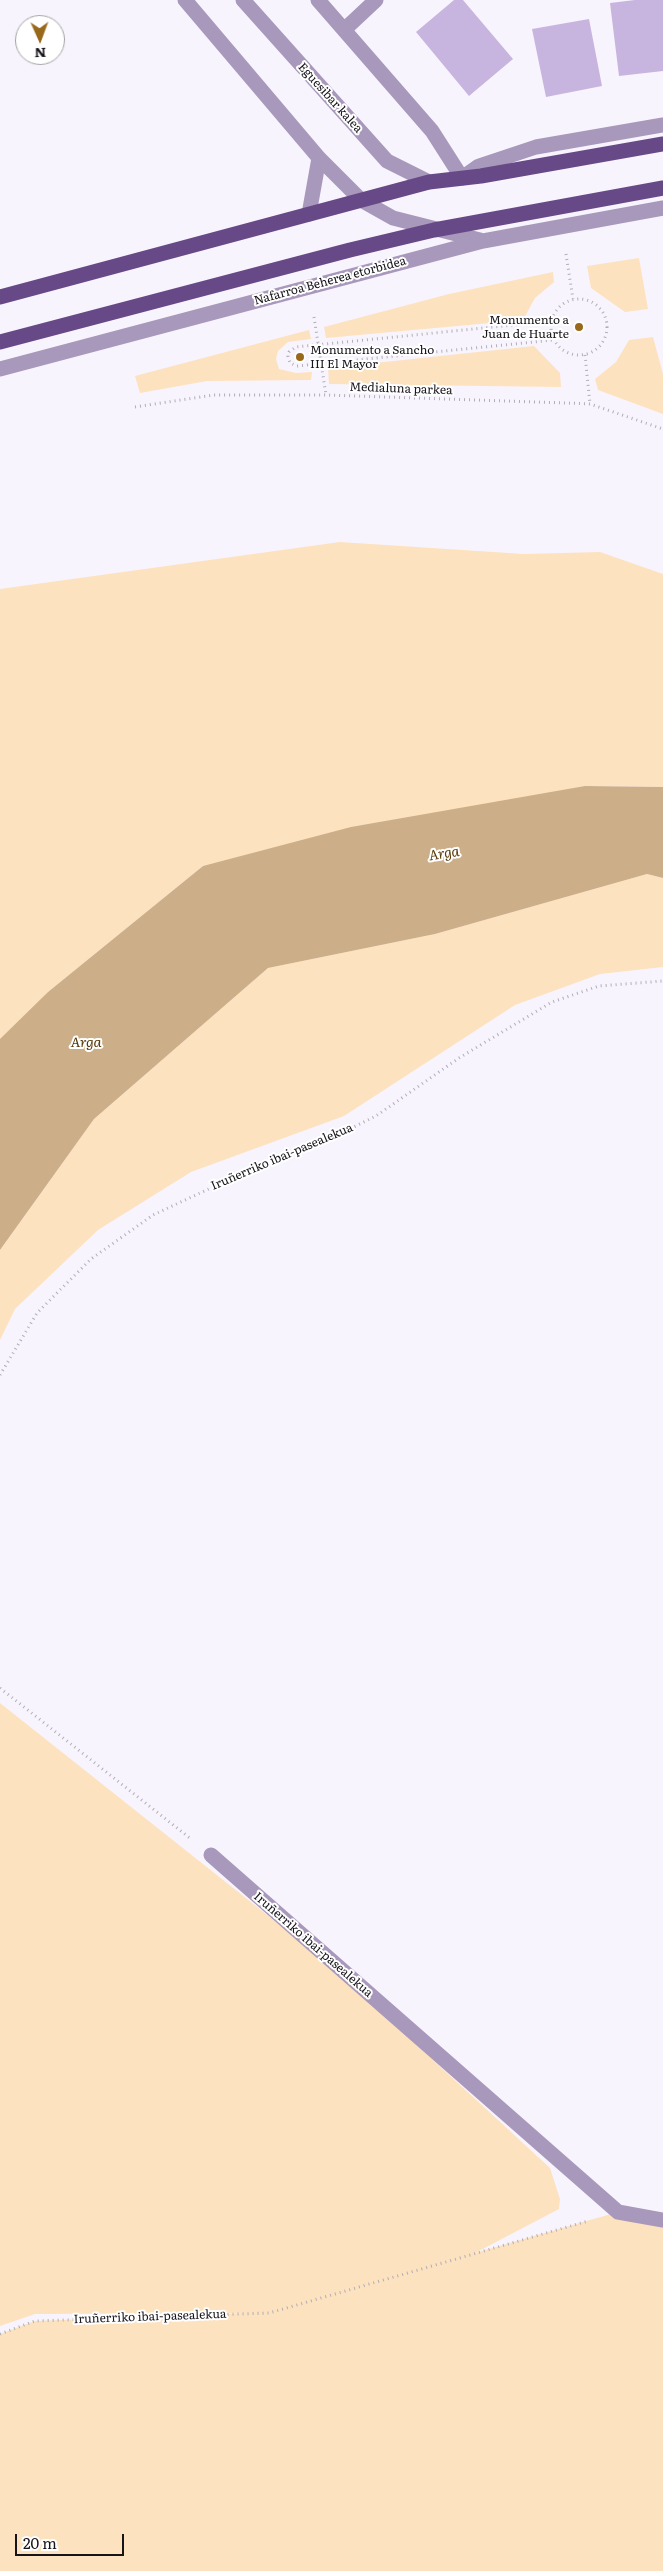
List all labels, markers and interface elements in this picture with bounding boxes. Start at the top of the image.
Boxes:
north arrow [15,15,65,65]
text: N [34,44,47,64]
street label: Eguesibar kalea [295,60,365,136]
street label: Nafarroa Beherea etorbidea [252,254,408,308]
place label: Monumento a Juan de Huarte [482,313,569,341]
marker: Monumento a Juan de Huarte [573,321,585,333]
place label: Monumento a Sancho III El Mayor [310,343,434,371]
marker: Monumento a Sancho III El Mayor [294,351,306,363]
street label: Medialuna parkea [349,380,453,398]
water label: Arga [427,843,461,865]
water label: Arga [71,1035,101,1051]
street label: Iruñerriko ibai-pasealekua [209,1120,355,1194]
street label: Iruñerriko ibai-pasealekua [251,1889,375,2001]
street label: Iruñerriko ibai-pasealekua [73,2307,227,2327]
scale bar [18,2524,126,2556]
text: 20 m [23,2531,57,2554]

